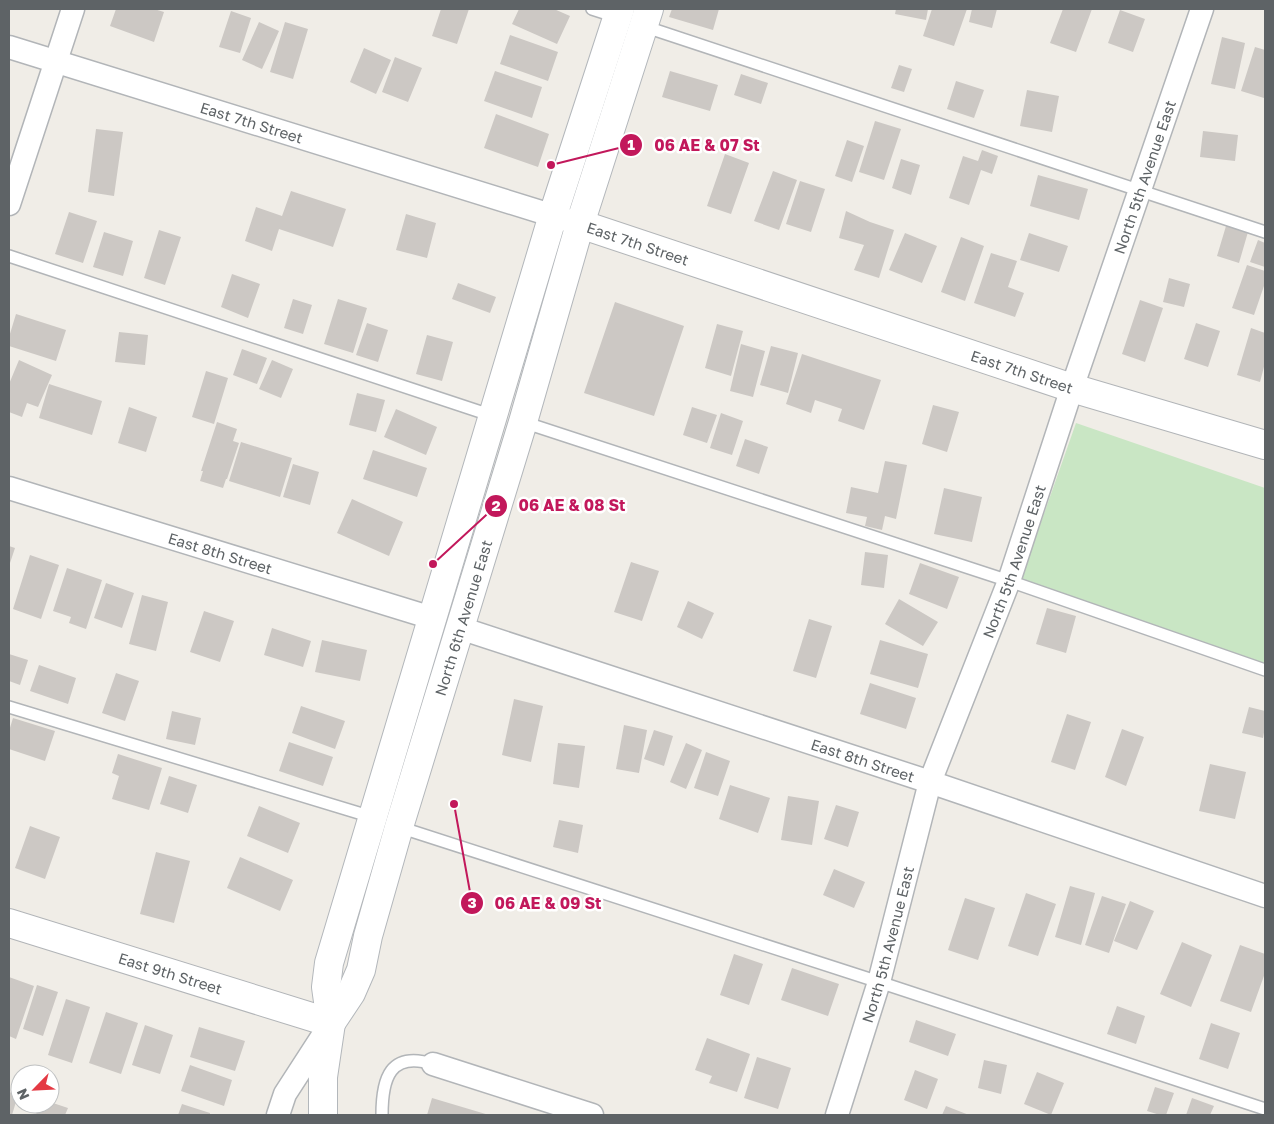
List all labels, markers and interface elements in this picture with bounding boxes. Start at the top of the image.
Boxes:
street label: East 7th Street [198,98,305,147]
street label: North 5th Avenue East [1110,98,1179,256]
callout: 06 AE & 07 St [619,130,769,161]
text: 1 [627,135,635,153]
text: 06 AE & 07 St [654,135,760,155]
street label: East 7th Street [584,218,691,269]
street label: East 7th Street [969,346,1076,397]
street label: North 5th Avenue East [978,482,1049,641]
callout: 06 AE & 08 St [484,490,636,521]
text: 06 AE & 08 St [519,495,625,515]
text: 2 [491,496,501,514]
street label: East 8th Street [166,528,274,577]
street label: North 6th Avenue East [431,538,495,698]
street label: East 8th Street [809,735,917,785]
street label: North 5th Avenue East [858,864,917,1025]
callout: 06 AE & 09 St [459,888,611,919]
text: 3 [467,893,477,911]
text: 06 AE & 09 St [495,893,601,913]
street label: East 9th Street [116,949,225,998]
north arrow [10,1064,60,1114]
text: N [13,1086,33,1103]

